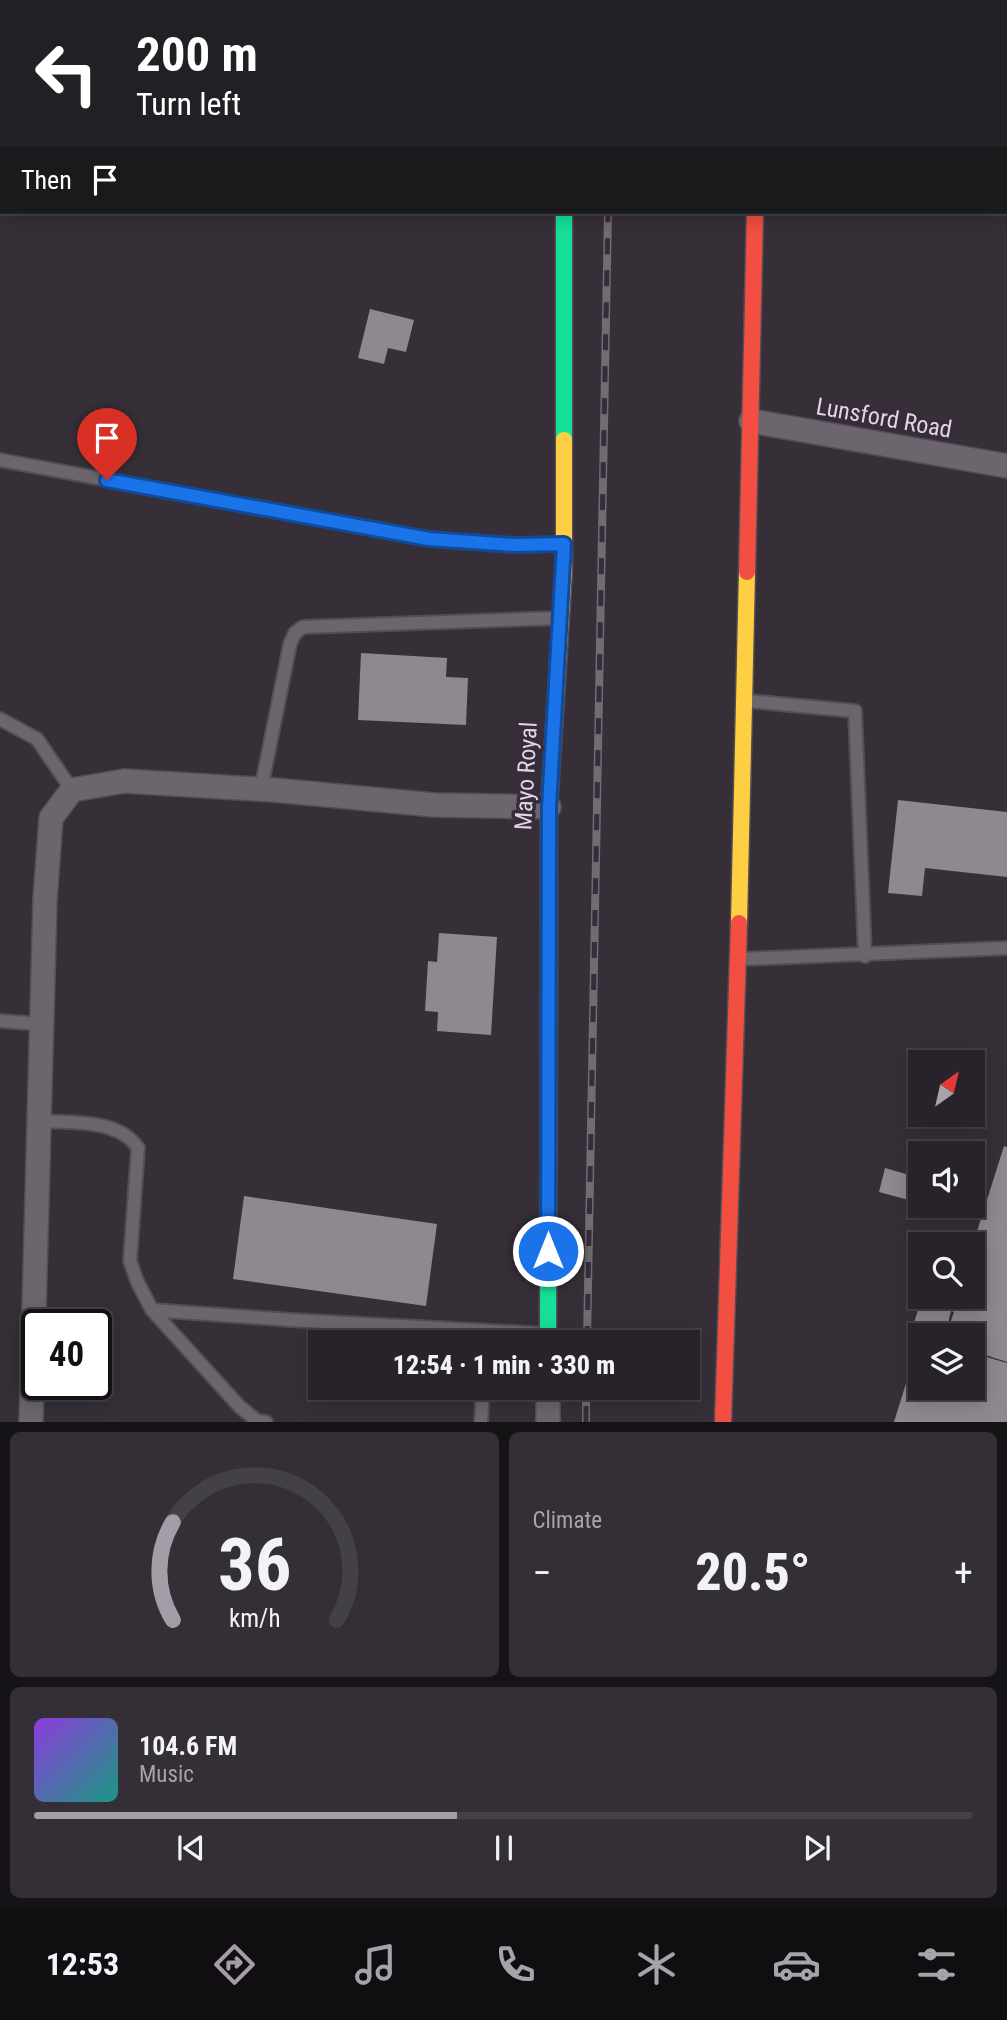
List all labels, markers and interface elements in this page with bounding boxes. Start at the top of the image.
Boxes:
text: 200 m [136,26,258,83]
icon: left [21,28,112,119]
text: Turn left [136,85,241,123]
icon: arrive [86,161,124,199]
text: Then [21,165,72,195]
street label: Lunsford Road [814,392,954,444]
pin [77,408,137,480]
icon: arrive [88,419,126,457]
street label: Mayo Royal [509,721,543,831]
north arrow [908,1050,985,1127]
map controls [908,1050,985,1400]
button: sound [908,1141,985,1218]
position arrow [511,1214,585,1288]
button: search [908,1232,985,1309]
speed limit sign: 40 [21,1309,112,1400]
button: layers [908,1323,985,1400]
text: 12:54 · 1 min · 330 m [393,1350,615,1380]
text: Climate [533,1507,602,1534]
text: 36 [217,1523,291,1609]
text: 20.5° [695,1542,810,1603]
text: − [533,1551,552,1595]
text: + [954,1551,973,1595]
text: km/h [229,1604,280,1633]
text: 104.6 FM [139,1731,237,1761]
text: Music [139,1761,194,1788]
icon: previous [172,1829,210,1867]
icon: pause [485,1829,523,1867]
icon: next [798,1829,836,1867]
icon: directions [210,1940,259,1989]
icon: music [351,1940,400,1989]
icon: phone [491,1940,540,1989]
icon: climate [632,1940,681,1989]
icon: car [772,1940,821,1989]
icon: filters [912,1940,961,1989]
text: 12:53 [46,1945,119,1983]

